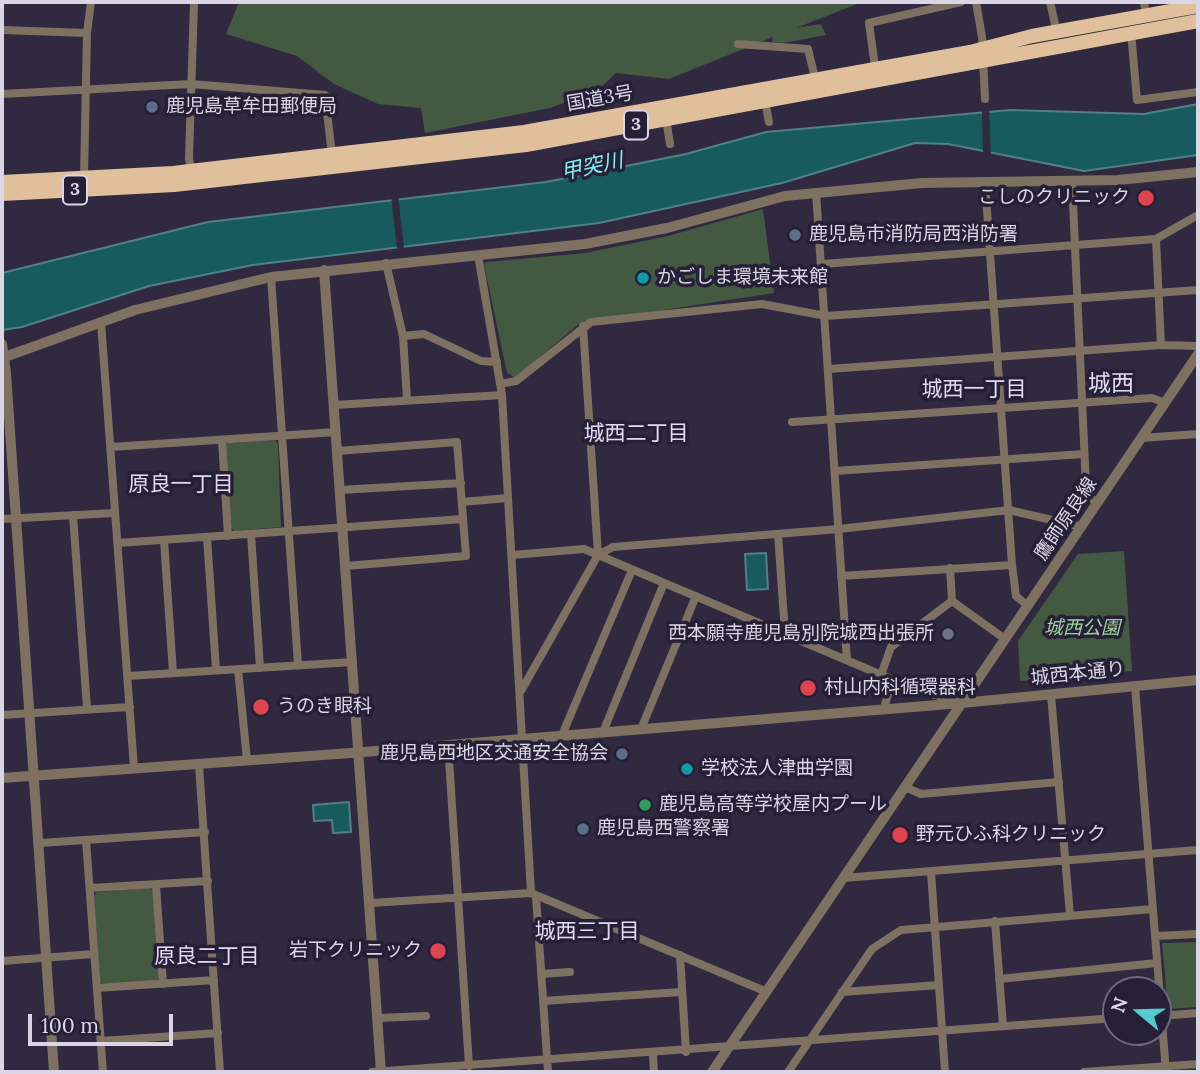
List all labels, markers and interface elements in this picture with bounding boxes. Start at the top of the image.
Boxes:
street label: 国道3号 [565,82,635,116]
place label: 鹿児島草牟田郵便局 [166,96,337,118]
marker: 鹿児島草牟田郵便局 [144,99,160,115]
road number: 3 [624,110,648,140]
water label: 甲突川 [559,148,625,186]
road number: 3 [63,176,87,204]
place label: こしのクリニック [978,187,1130,209]
marker: こしのクリニック [1136,188,1156,208]
place label: 鹿児島市消防局西消防署 [809,224,1018,246]
marker: 鹿児島市消防局西消防署 [787,227,803,243]
place label: かごしま環境未来館 [657,267,828,289]
marker: かごしま環境未来館 [635,270,651,286]
district label: 城西 [1088,370,1134,398]
district label: 城西一丁目 [922,377,1026,403]
district label: 城西二丁目 [584,421,688,447]
district label: 原良一丁目 [129,472,233,498]
street label: 鷹師原良線 [1030,473,1102,565]
park label: 城西公園 [1044,618,1120,640]
place label: 西本願寺鹿児島別院城西出張所 [668,623,934,645]
marker: 西本願寺鹿児島別院城西出張所 [940,626,956,642]
street label: 城西本通り [1030,658,1126,690]
place label: 村山内科循環器科 [824,677,976,699]
marker: 村山内科循環器科 [798,678,818,698]
place label: うのき眼科 [277,696,372,718]
marker: うのき眼科 [251,697,271,717]
place label: 鹿児島西地区交通安全協会 [380,743,608,765]
marker: 鹿児島西地区交通安全協会 [614,746,630,762]
place label: 学校法人津曲学園 [701,758,853,780]
marker: 学校法人津曲学園 [679,761,695,777]
place label: 鹿児島高等学校屋内プール [659,794,887,816]
marker: 鹿児島高等学校屋内プール [637,797,653,813]
place label: 鹿児島西警察署 [597,818,730,840]
marker: 鹿児島西警察署 [575,821,591,837]
place label: 野元ひふ科クリニック [916,824,1106,846]
marker: 野元ひふ科クリニック [890,825,910,845]
district label: 城西三丁目 [535,919,639,945]
place label: 岩下クリニック [289,940,422,962]
marker: 岩下クリニック [428,941,448,961]
district label: 原良二丁目 [155,944,259,970]
north arrow [1102,976,1172,1046]
text: N [1105,994,1133,1016]
scale bar [32,1000,177,1044]
text: 100 m [41,1012,99,1039]

